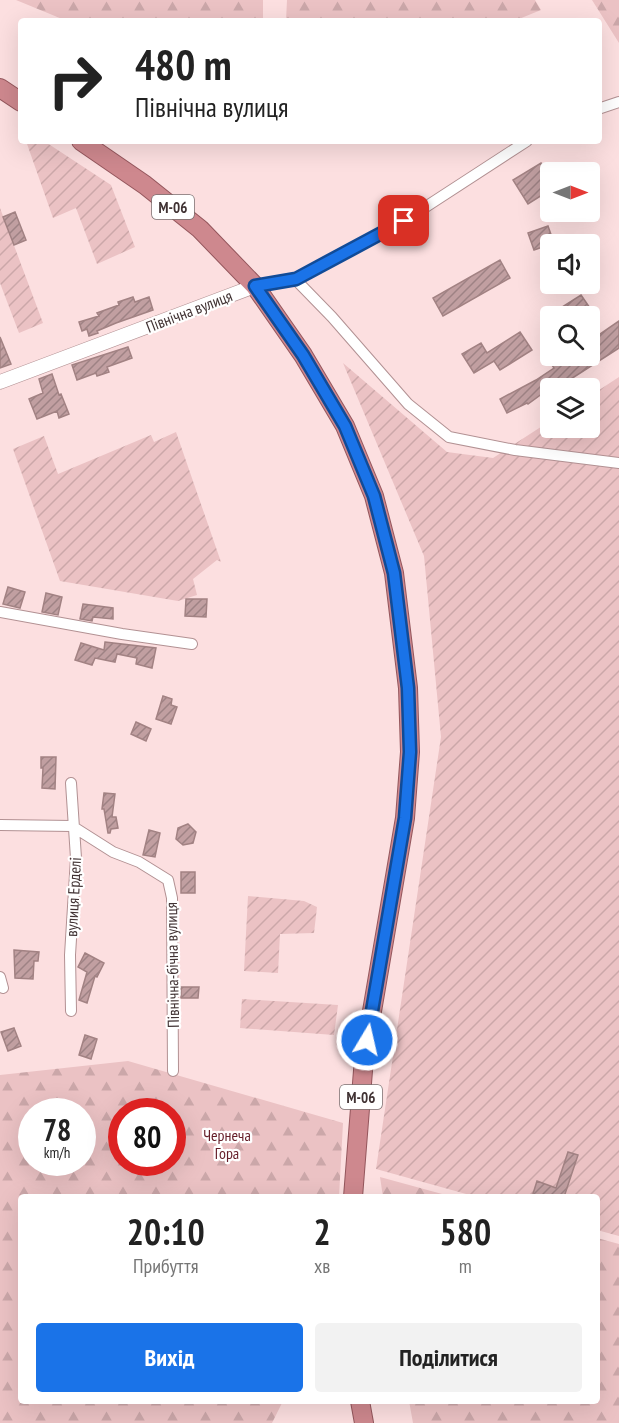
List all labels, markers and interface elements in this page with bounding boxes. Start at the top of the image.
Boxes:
text: 480 m [135,37,232,92]
icon: right [36,42,114,120]
text: Північна вулиця [135,90,288,124]
north arrow [540,162,600,222]
map controls [540,162,600,438]
road number: М-06 [152,195,194,219]
pin [378,195,429,246]
icon: arrive [387,204,420,237]
button: sound [540,234,600,294]
street label: Північна вулиця [143,285,235,337]
button: search [540,306,600,366]
button: layers [540,378,600,438]
street label: вулиця Ерделі [61,857,85,937]
street label: Північна-бічна вулиця [161,902,183,1028]
position arrow [335,1008,399,1072]
road number: М-06 [340,1085,382,1109]
speed limit sign: 80 [108,1098,186,1176]
text: 78 [43,1110,71,1149]
park label: Чернеча Гора [203,1125,251,1163]
text: km/h [44,1143,70,1162]
text: 20:10 [127,1208,205,1255]
text: 2 [314,1208,331,1255]
text: 580 [440,1208,491,1255]
text: Прибуття [133,1253,198,1279]
text: хв [314,1253,330,1279]
text: m [459,1253,472,1279]
button: Вихід [36,1323,303,1392]
button: Поділитися [315,1323,582,1392]

